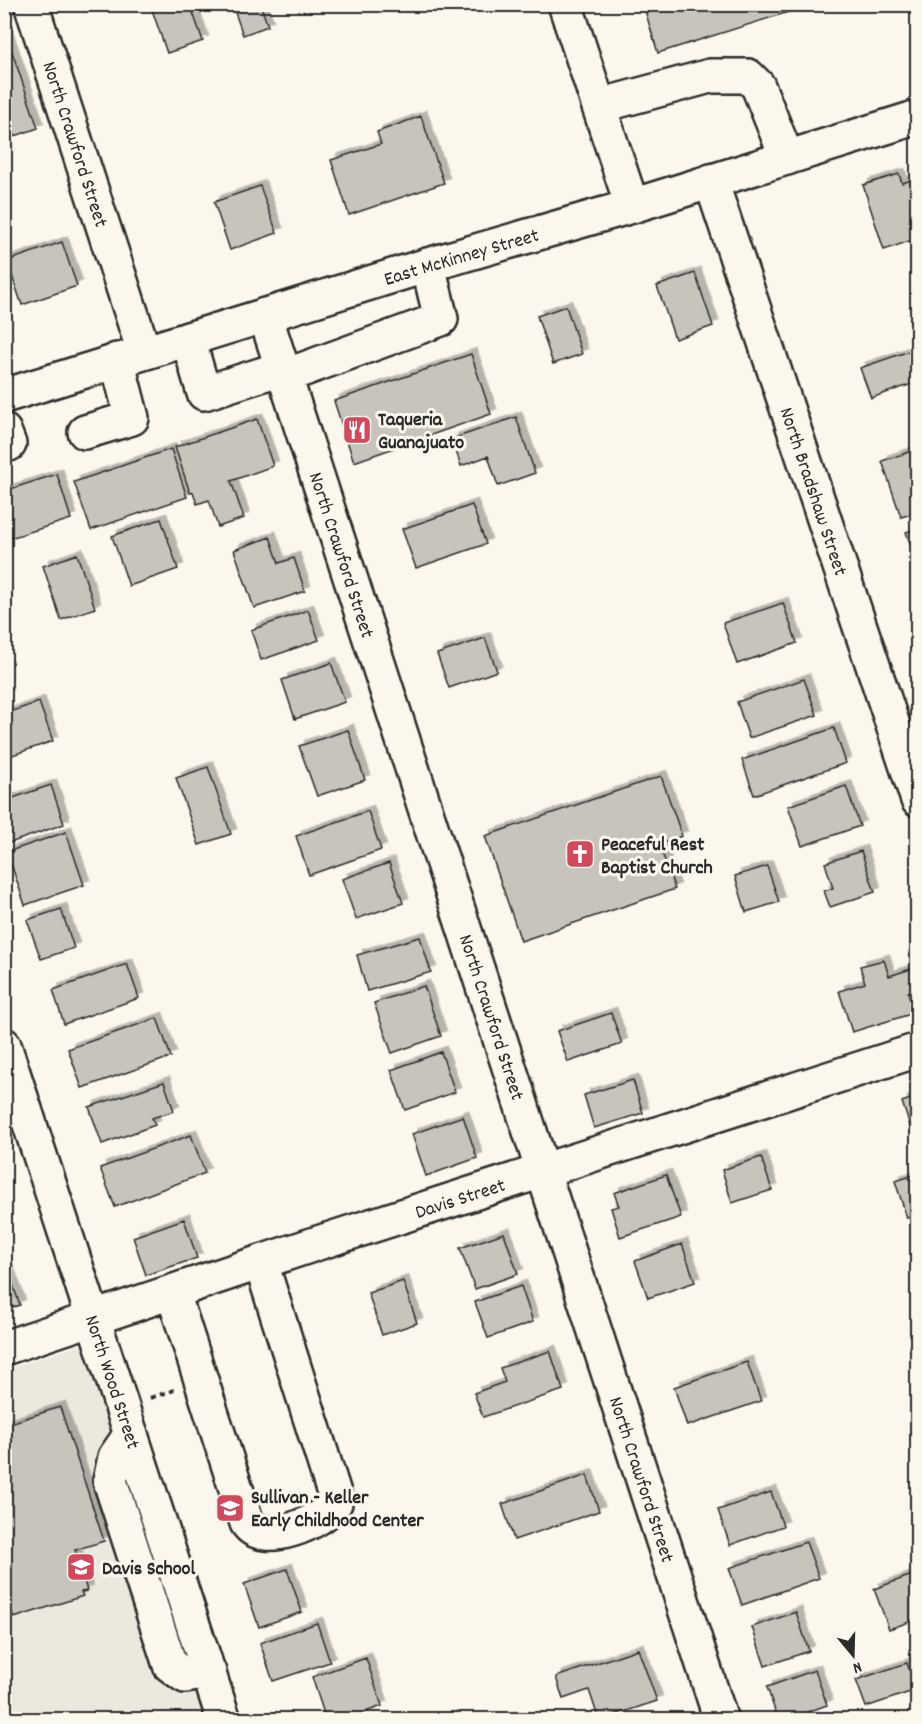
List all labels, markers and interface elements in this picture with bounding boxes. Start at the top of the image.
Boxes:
street label: North Crawford Street [34,58,114,231]
street label: East McKinney Street [381,223,543,295]
street label: North Bradshaw Street [771,404,853,580]
place label: Taqueria Guanajuato [378,407,464,458]
restaurant icon: Taqueria Guanajuato [341,414,373,446]
street label: North Crawford Street [300,469,380,642]
place label: Peaceful Rest Baptist Church [601,832,713,883]
church icon: Peaceful Rest Baptist Church [564,838,596,870]
street label: North Crawford Street [450,931,530,1104]
street label: Davis Street [412,1173,509,1228]
street label: North Wood Street [76,1312,146,1453]
street label: North Crawford Street [600,1394,680,1567]
place label: Sullivan - Keller Early Childhood Center [251,1485,424,1536]
school or university icon: Sullivan - Keller Early Childhood Center [214,1492,246,1524]
school or university icon: Davis School [65,1551,97,1583]
place label: Davis School [102,1556,196,1584]
north arrow [823,1625,883,1685]
text: N [849,1655,865,1679]

